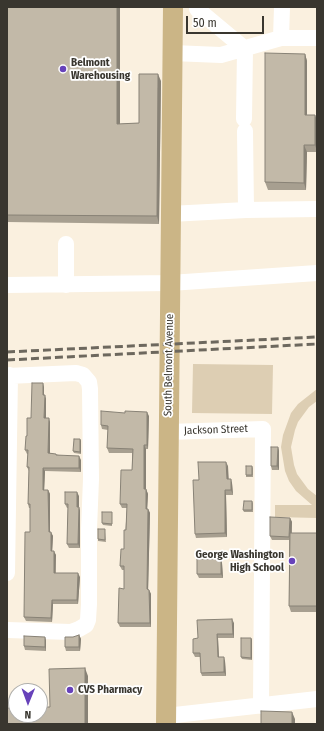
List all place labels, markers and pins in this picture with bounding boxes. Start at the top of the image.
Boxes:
place label: Belmont Warehousing [71,56,130,82]
marker: Belmont Warehousing [58,64,68,74]
place label: George Washington High School [196,548,284,574]
marker: George Washington High School [287,556,297,566]
place label: CVS Pharmacy [78,683,142,697]
marker: CVS Pharmacy [65,685,75,695]

